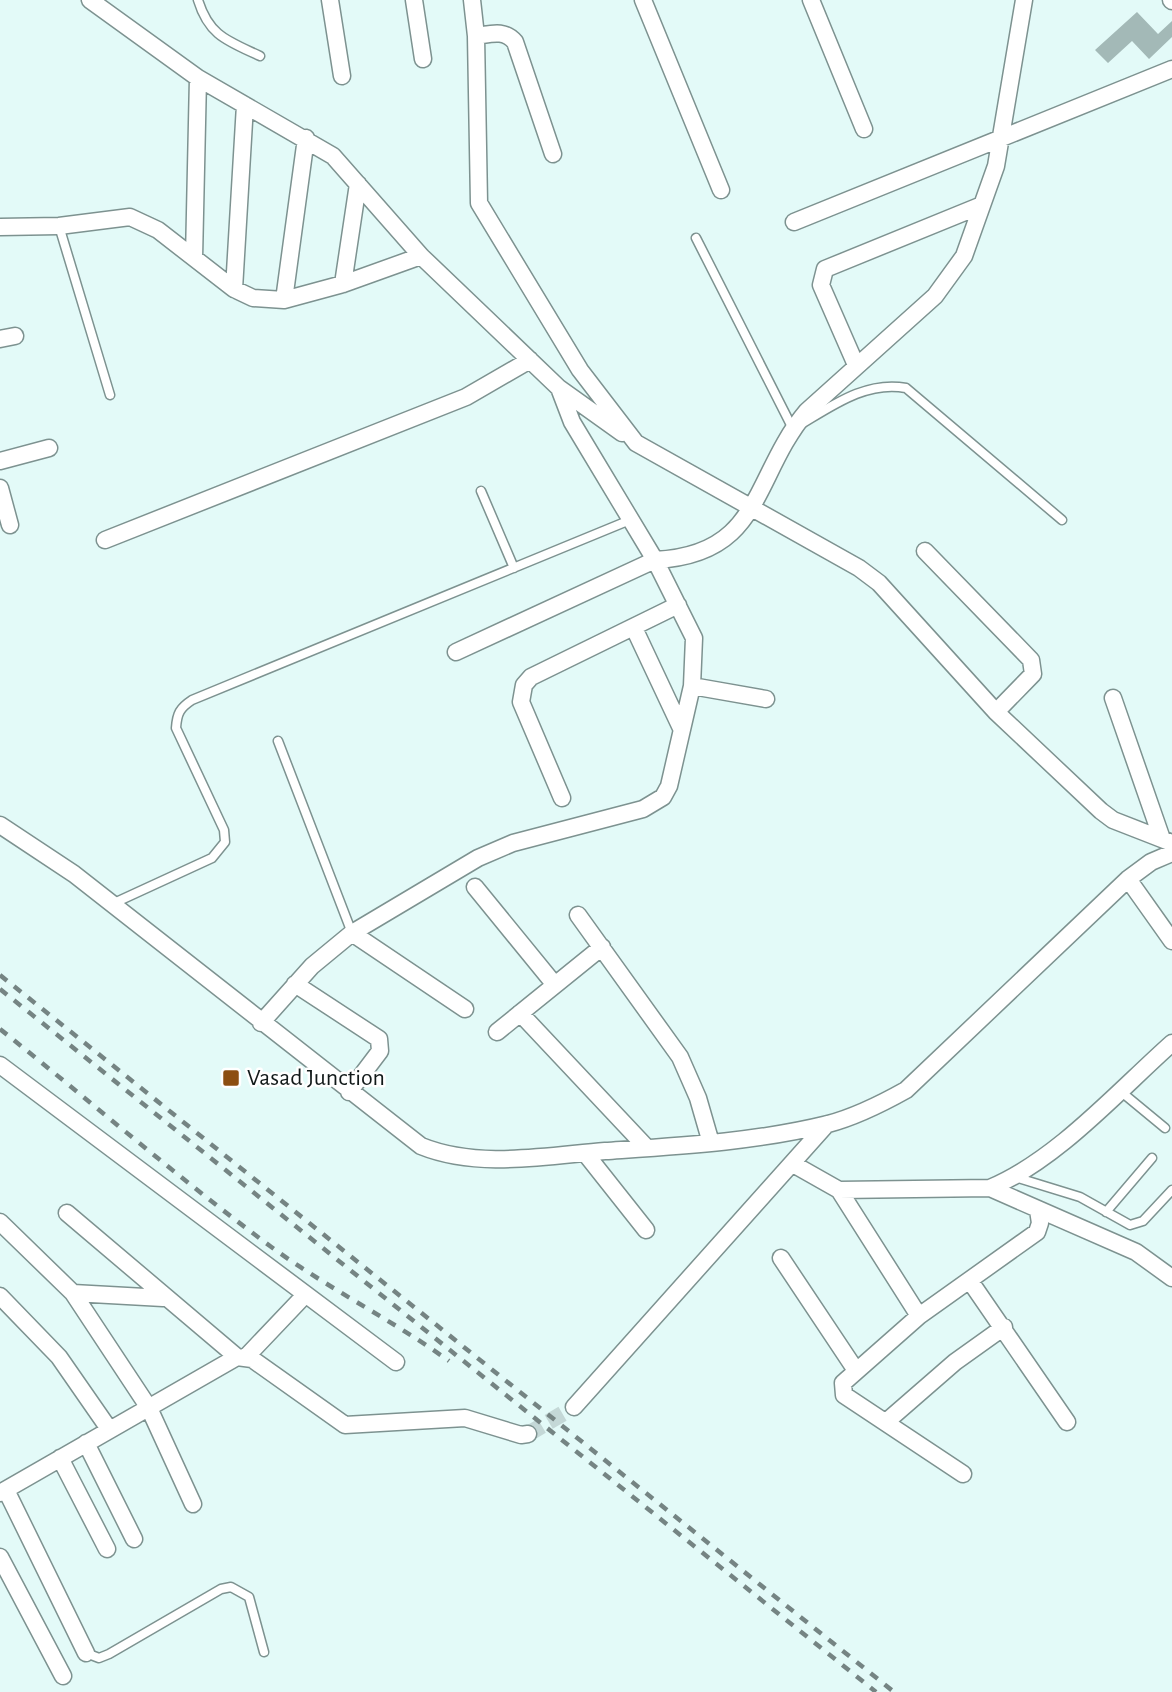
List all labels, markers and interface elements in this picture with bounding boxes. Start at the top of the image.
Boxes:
place label: Vasad Junction [247,1066,385,1090]
marker: Vasad Junction [221,1068,241,1088]

